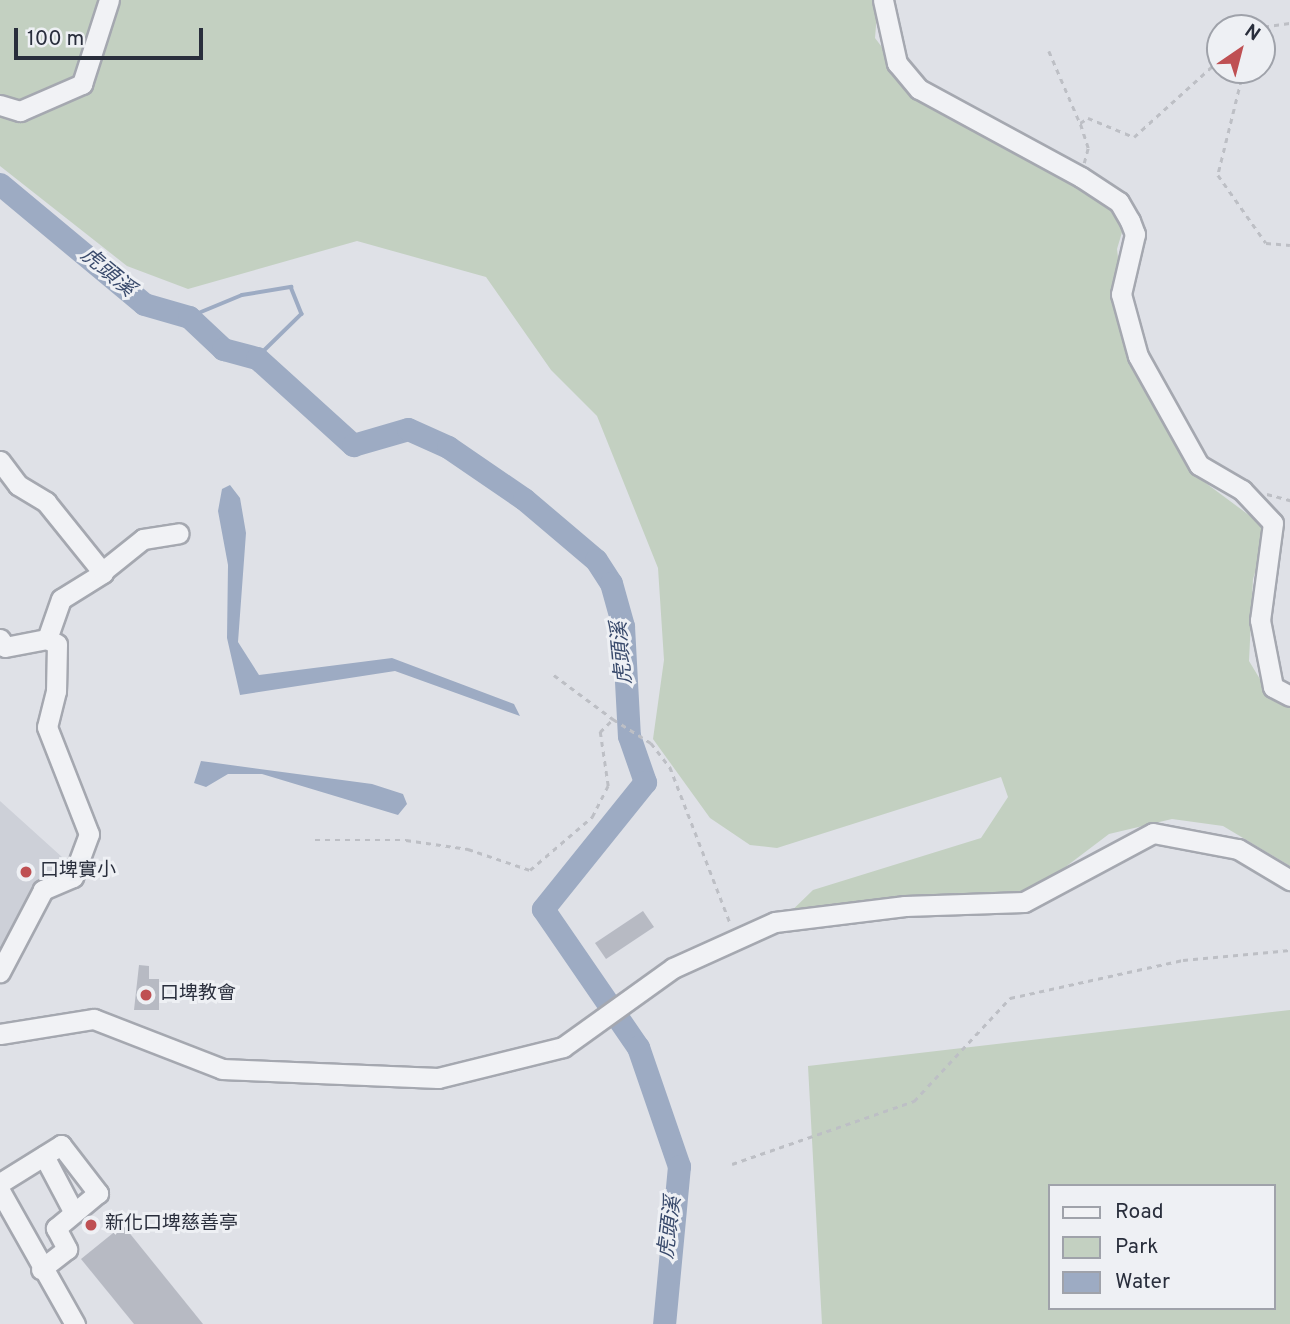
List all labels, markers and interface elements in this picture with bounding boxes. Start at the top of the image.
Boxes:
scale bar [18,14,206,58]
north arrow [1206,14,1276,84]
text: N [1239,20,1264,47]
text: 100 m [27,26,84,53]
water label: 虎頭溪 [75,243,139,303]
water label: 虎頭溪 [608,621,638,685]
place label: 口埤實小 [40,861,116,883]
marker: 口埤實小 [18,864,34,880]
place label: 口埤教會 [160,984,236,1006]
marker: 口埤教會 [138,987,154,1003]
legend [1048,1184,1276,1310]
water label: 虎頭溪 [655,1195,687,1261]
text: Road [1115,1199,1164,1226]
place label: 新化口埤慈善亭 [105,1214,238,1236]
marker: 新化口埤慈善亭 [83,1217,99,1233]
text: Park [1115,1234,1158,1261]
text: Water [1115,1269,1170,1296]

